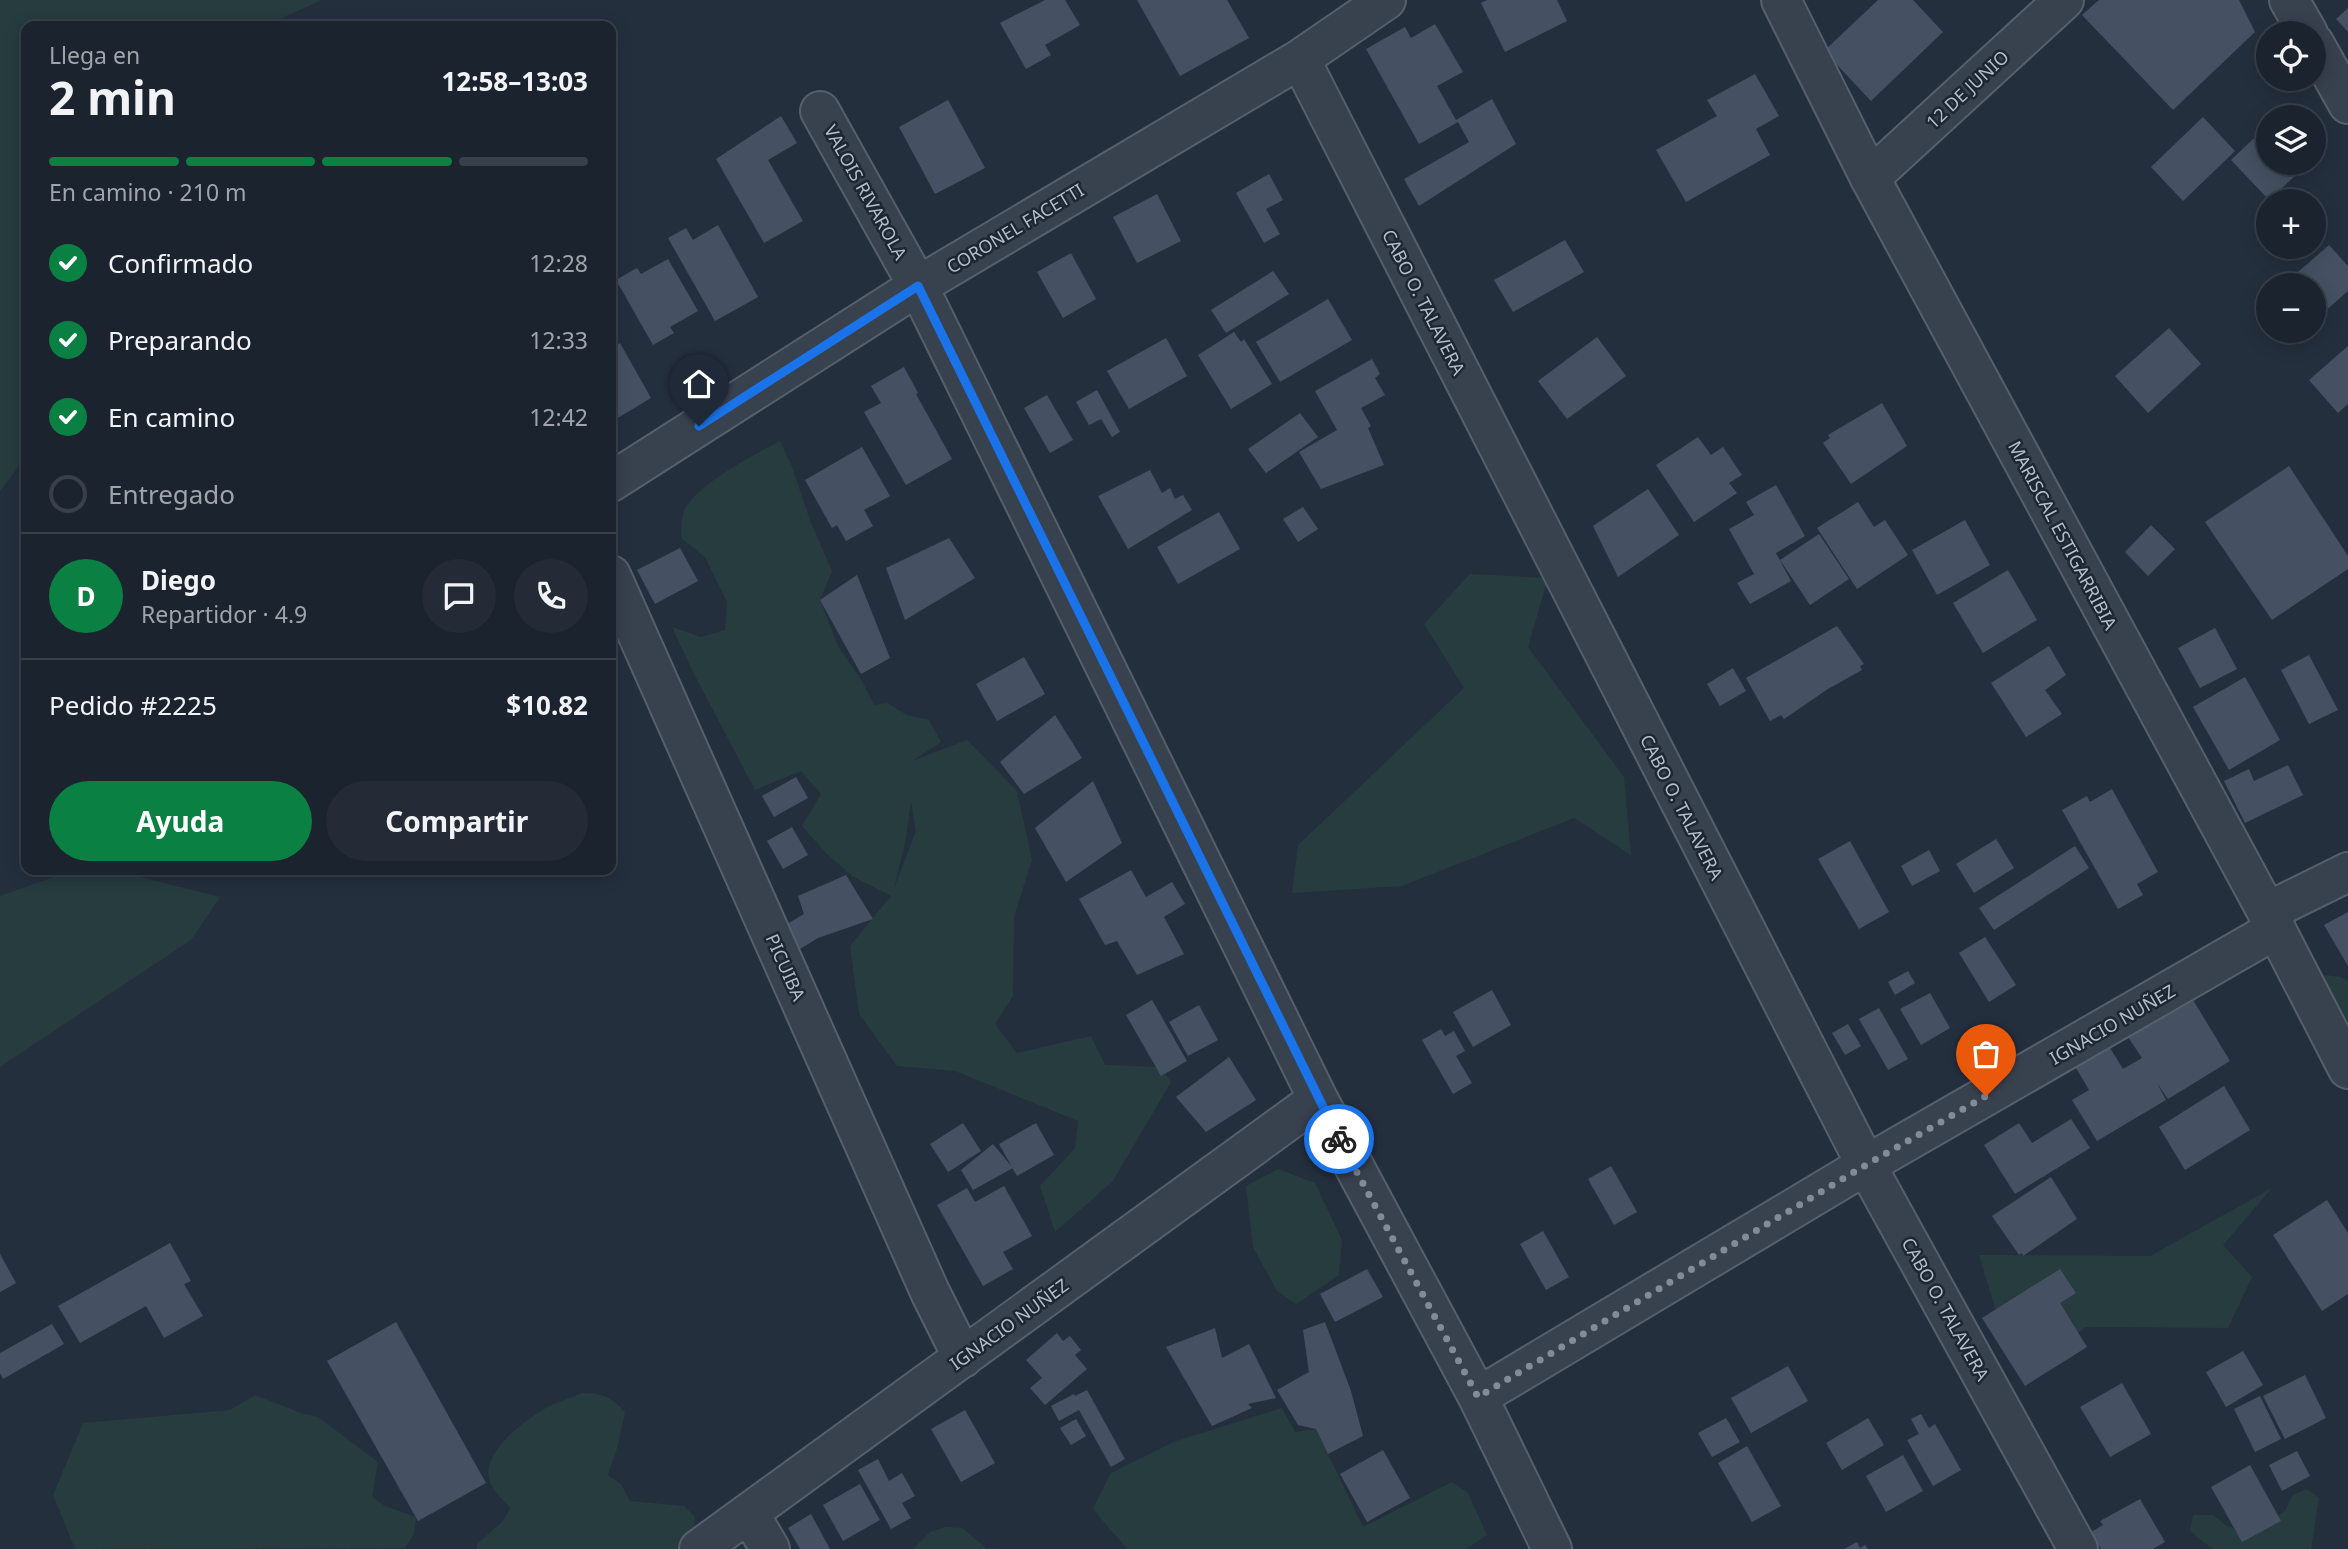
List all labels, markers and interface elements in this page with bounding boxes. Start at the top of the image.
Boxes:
map controls [2256,21,2326,343]
button: locate [2256,21,2326,91]
text: Llega en [49,39,140,71]
street label: 12 DE JUNIO [1920,44,2014,134]
text: 12:58–13:03 [441,63,588,99]
text: 2 min [49,66,176,128]
button: layers [2256,105,2326,175]
street label: VALOIS RIVAROLA [819,120,913,264]
text: En camino · 210 m [49,176,247,208]
street label: CORONEL FACETTI [942,178,1088,278]
button: + [2256,189,2326,259]
street label: CABO O. TALAVERA [1377,225,1471,379]
icon: check [49,244,87,282]
text: Confirmado [108,245,253,281]
text: 12:28 [529,247,588,279]
button: − [2256,273,2326,343]
icon: check [49,321,87,359]
text: Preparando [108,322,252,358]
text: 12:33 [529,324,588,356]
pin [669,354,729,426]
icon: home [680,365,718,403]
icon: check [49,398,87,436]
text: En camino [108,399,235,435]
text: 12:42 [529,401,588,433]
street label: MARISCAL ESTIGARRIBIA [2003,436,2123,634]
text: Entregado [108,476,235,512]
button: chat [422,559,496,633]
button: phone [514,559,588,633]
text: Diego [141,562,216,598]
text: D [76,578,96,614]
text: Repartidor · 4.9 [141,598,307,630]
text: Pedido #2225 [49,687,217,723]
text: $10.82 [506,687,588,723]
street label: CABO O. TALAVERA [1635,730,1729,884]
button: Ayuda [49,781,312,861]
button: Compartir [326,781,588,861]
street label: PICUIBA [761,930,812,1005]
street label: IGNACIO NUÑEZ [2045,978,2179,1070]
pin [1956,1024,2016,1096]
icon: bag [1967,1035,2005,1073]
courier [1304,1104,1374,1174]
icon: bike [1320,1120,1358,1158]
street label: CABO O. TALAVERA [1897,1233,1996,1385]
street label: IGNACIO NUÑEZ [945,1273,1073,1375]

